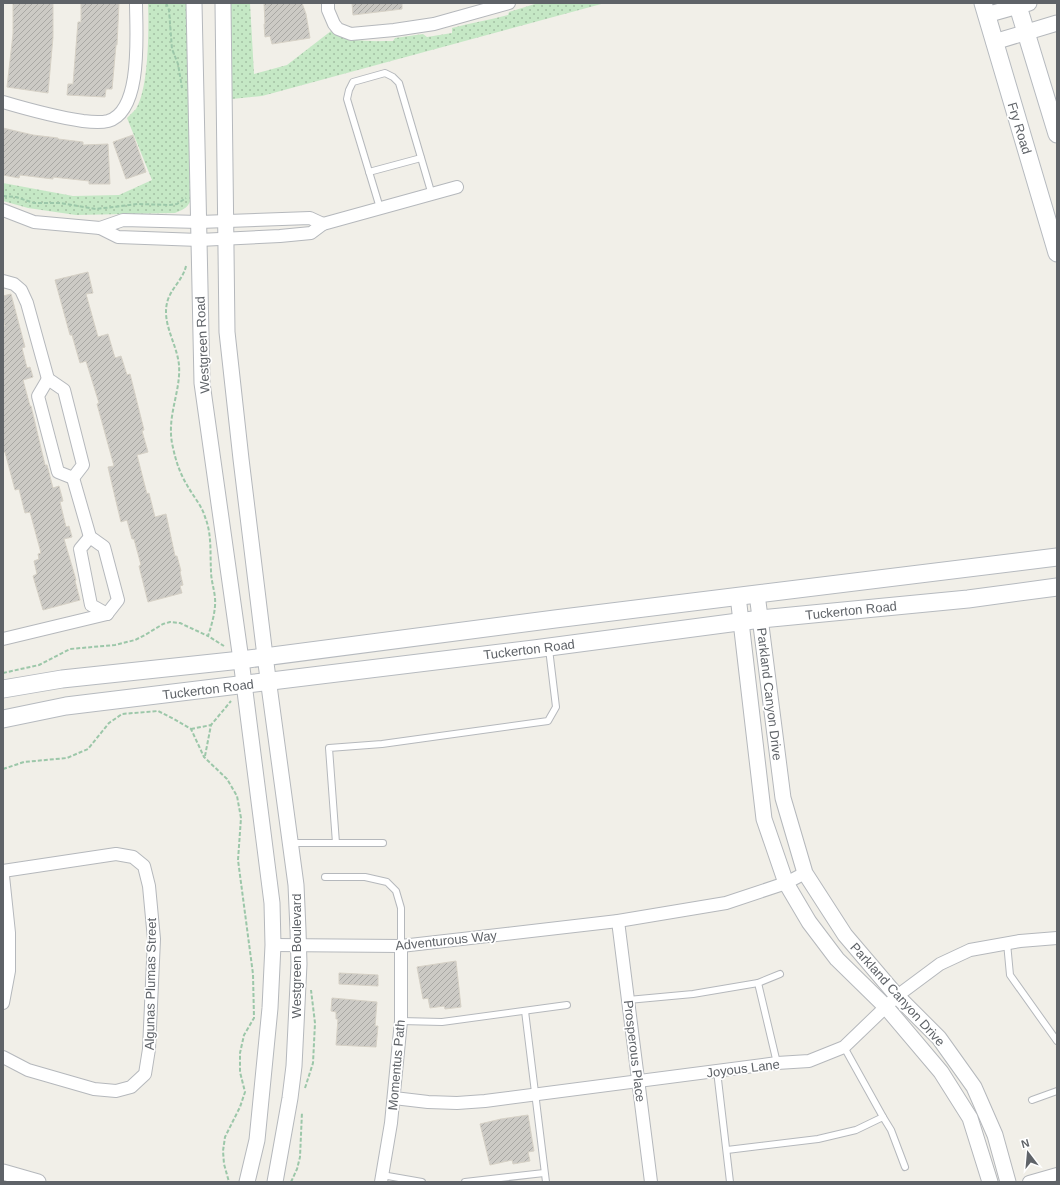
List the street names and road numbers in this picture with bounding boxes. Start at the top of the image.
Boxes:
street label: Fry Road [1005,100,1035,156]
street label: Westgreen Road [192,296,213,394]
street label: Tuckerton Road [805,598,898,623]
street label: Parkland Canyon Drive [754,627,785,761]
street label: Tuckerton Road [482,636,576,663]
street label: Tuckerton Road [161,676,255,703]
street label: Westgreen Boulevard [289,894,304,1018]
street label: Algunas Plumas Street [142,917,159,1050]
street label: Adventurous Way [394,928,498,953]
street label: Parkland Canyon Drive [847,940,948,1049]
street label: Prosperous Place [621,999,648,1103]
street label: Momentus Path [385,1019,408,1111]
street label: Joyous Lane [706,1057,781,1080]

